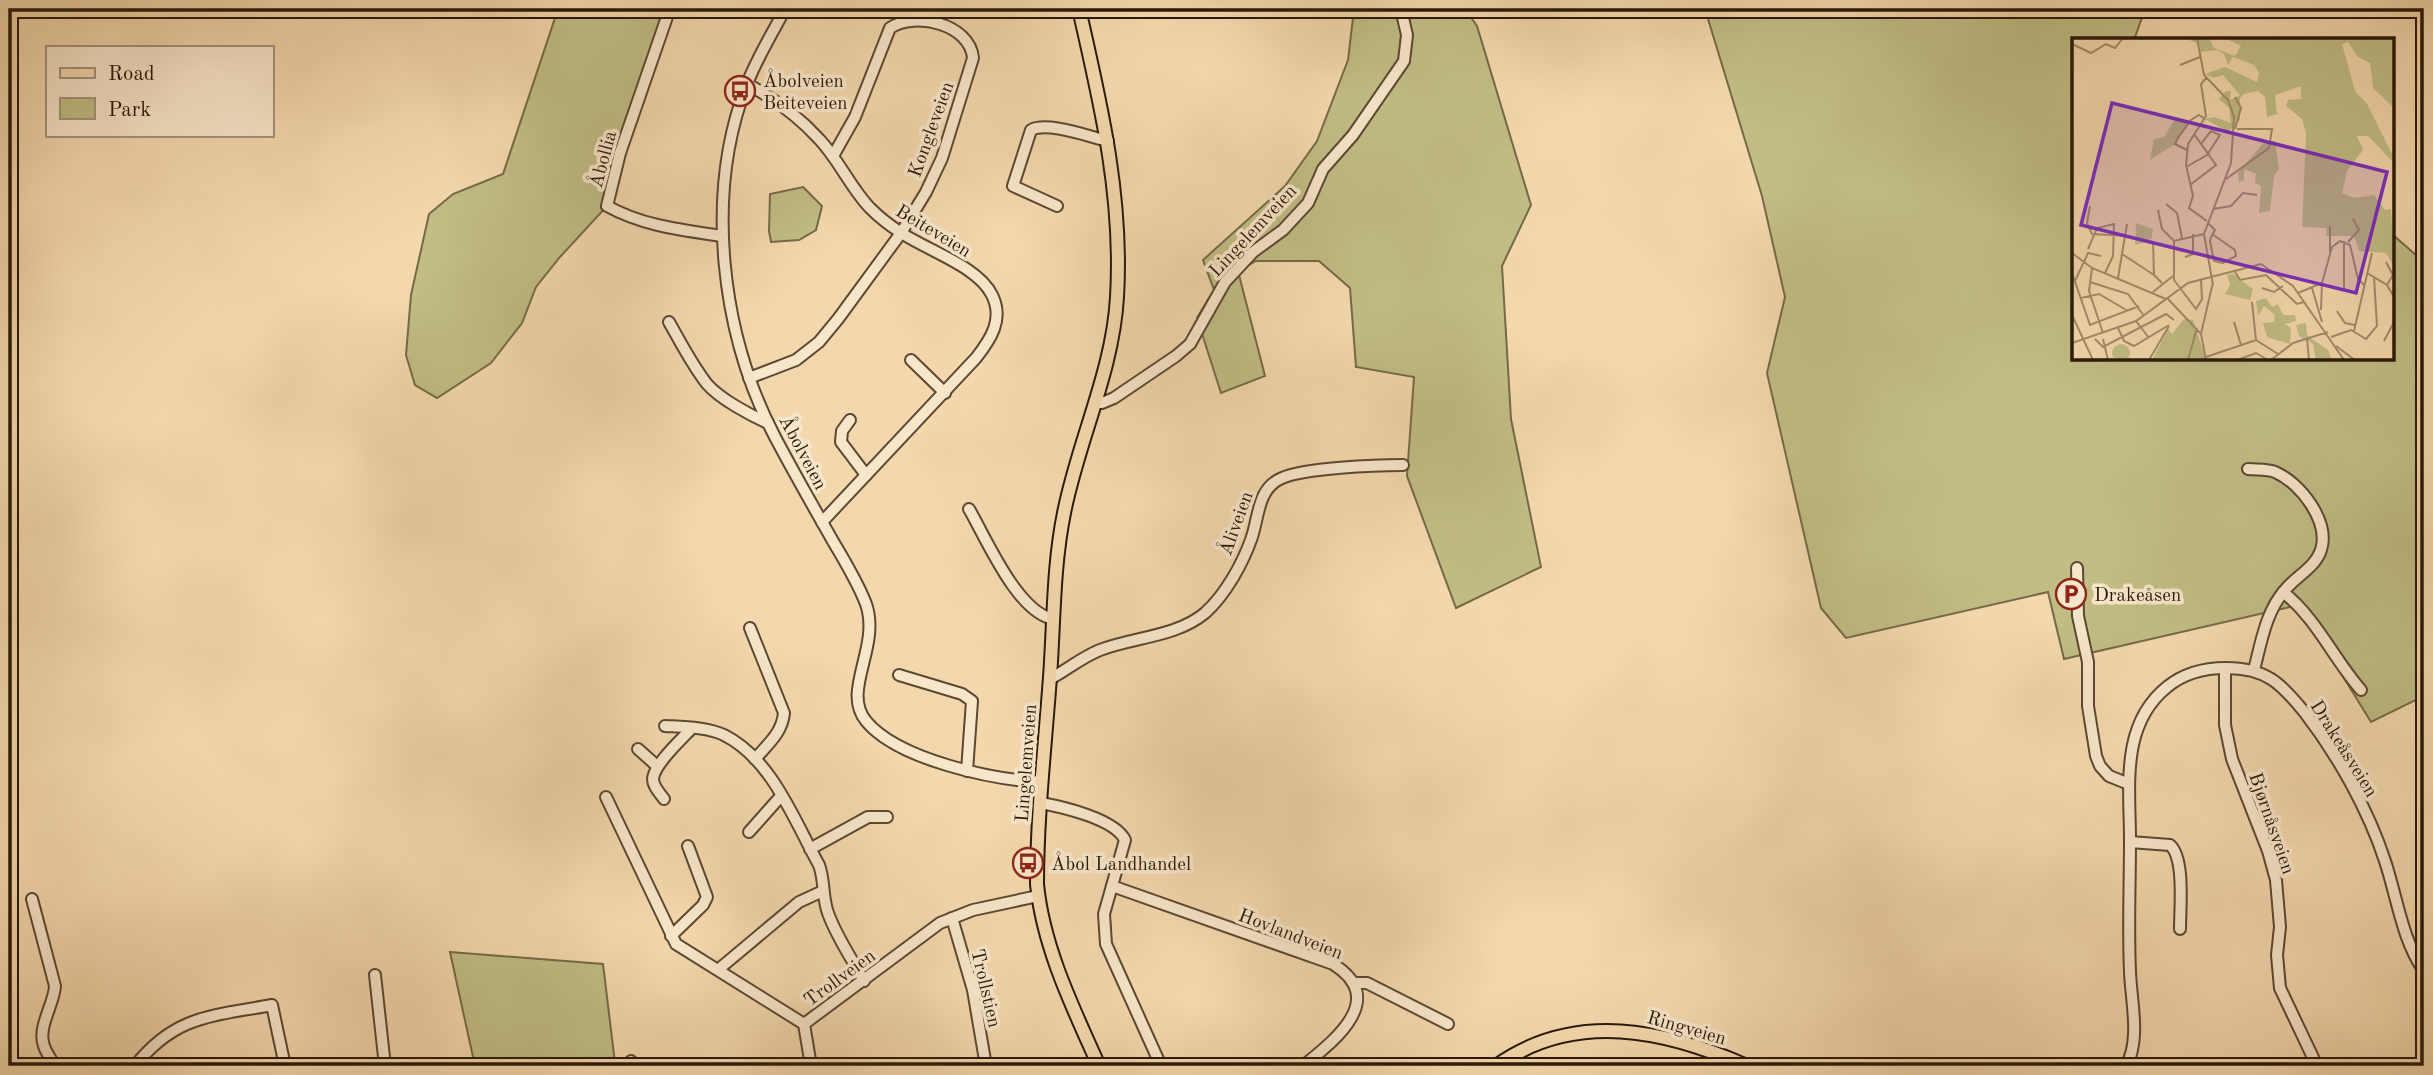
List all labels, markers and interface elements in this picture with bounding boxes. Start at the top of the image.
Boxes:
inset map [2072,38,2394,360]
legend [46,46,273,136]
text: Road [108,64,155,85]
place label: Åbolveien Beiteveien [763,68,847,114]
bus stop icon: Åbolveien Beiteveien [723,74,757,108]
street label: Kongleveien [906,80,958,180]
text: Park [108,100,151,121]
street label: Åbollia [583,127,621,190]
street label: Lingelemveien [1207,182,1301,281]
street label: Beiteveien [892,202,974,262]
street label: Åbolveien [774,411,834,493]
street label: Åliveien [1212,488,1258,558]
parking icon: Drakeåsen [2054,577,2088,611]
place label: Drakeåsen [2094,587,2181,606]
street label: Drakeåsveien [2306,698,2380,801]
street label: Lingelemveien [1014,704,1041,823]
street label: Bjørnåsveien [2244,770,2297,877]
bus stop icon: Åbol Landhandel [1011,846,1045,880]
place label: Åbol Landhandel [1051,851,1191,875]
street label: Hovlandveien [1235,907,1345,964]
street label: Trollveien [801,947,880,1011]
street label: Trollstien [966,947,1003,1030]
street label: Ringveien [1645,1009,1728,1050]

